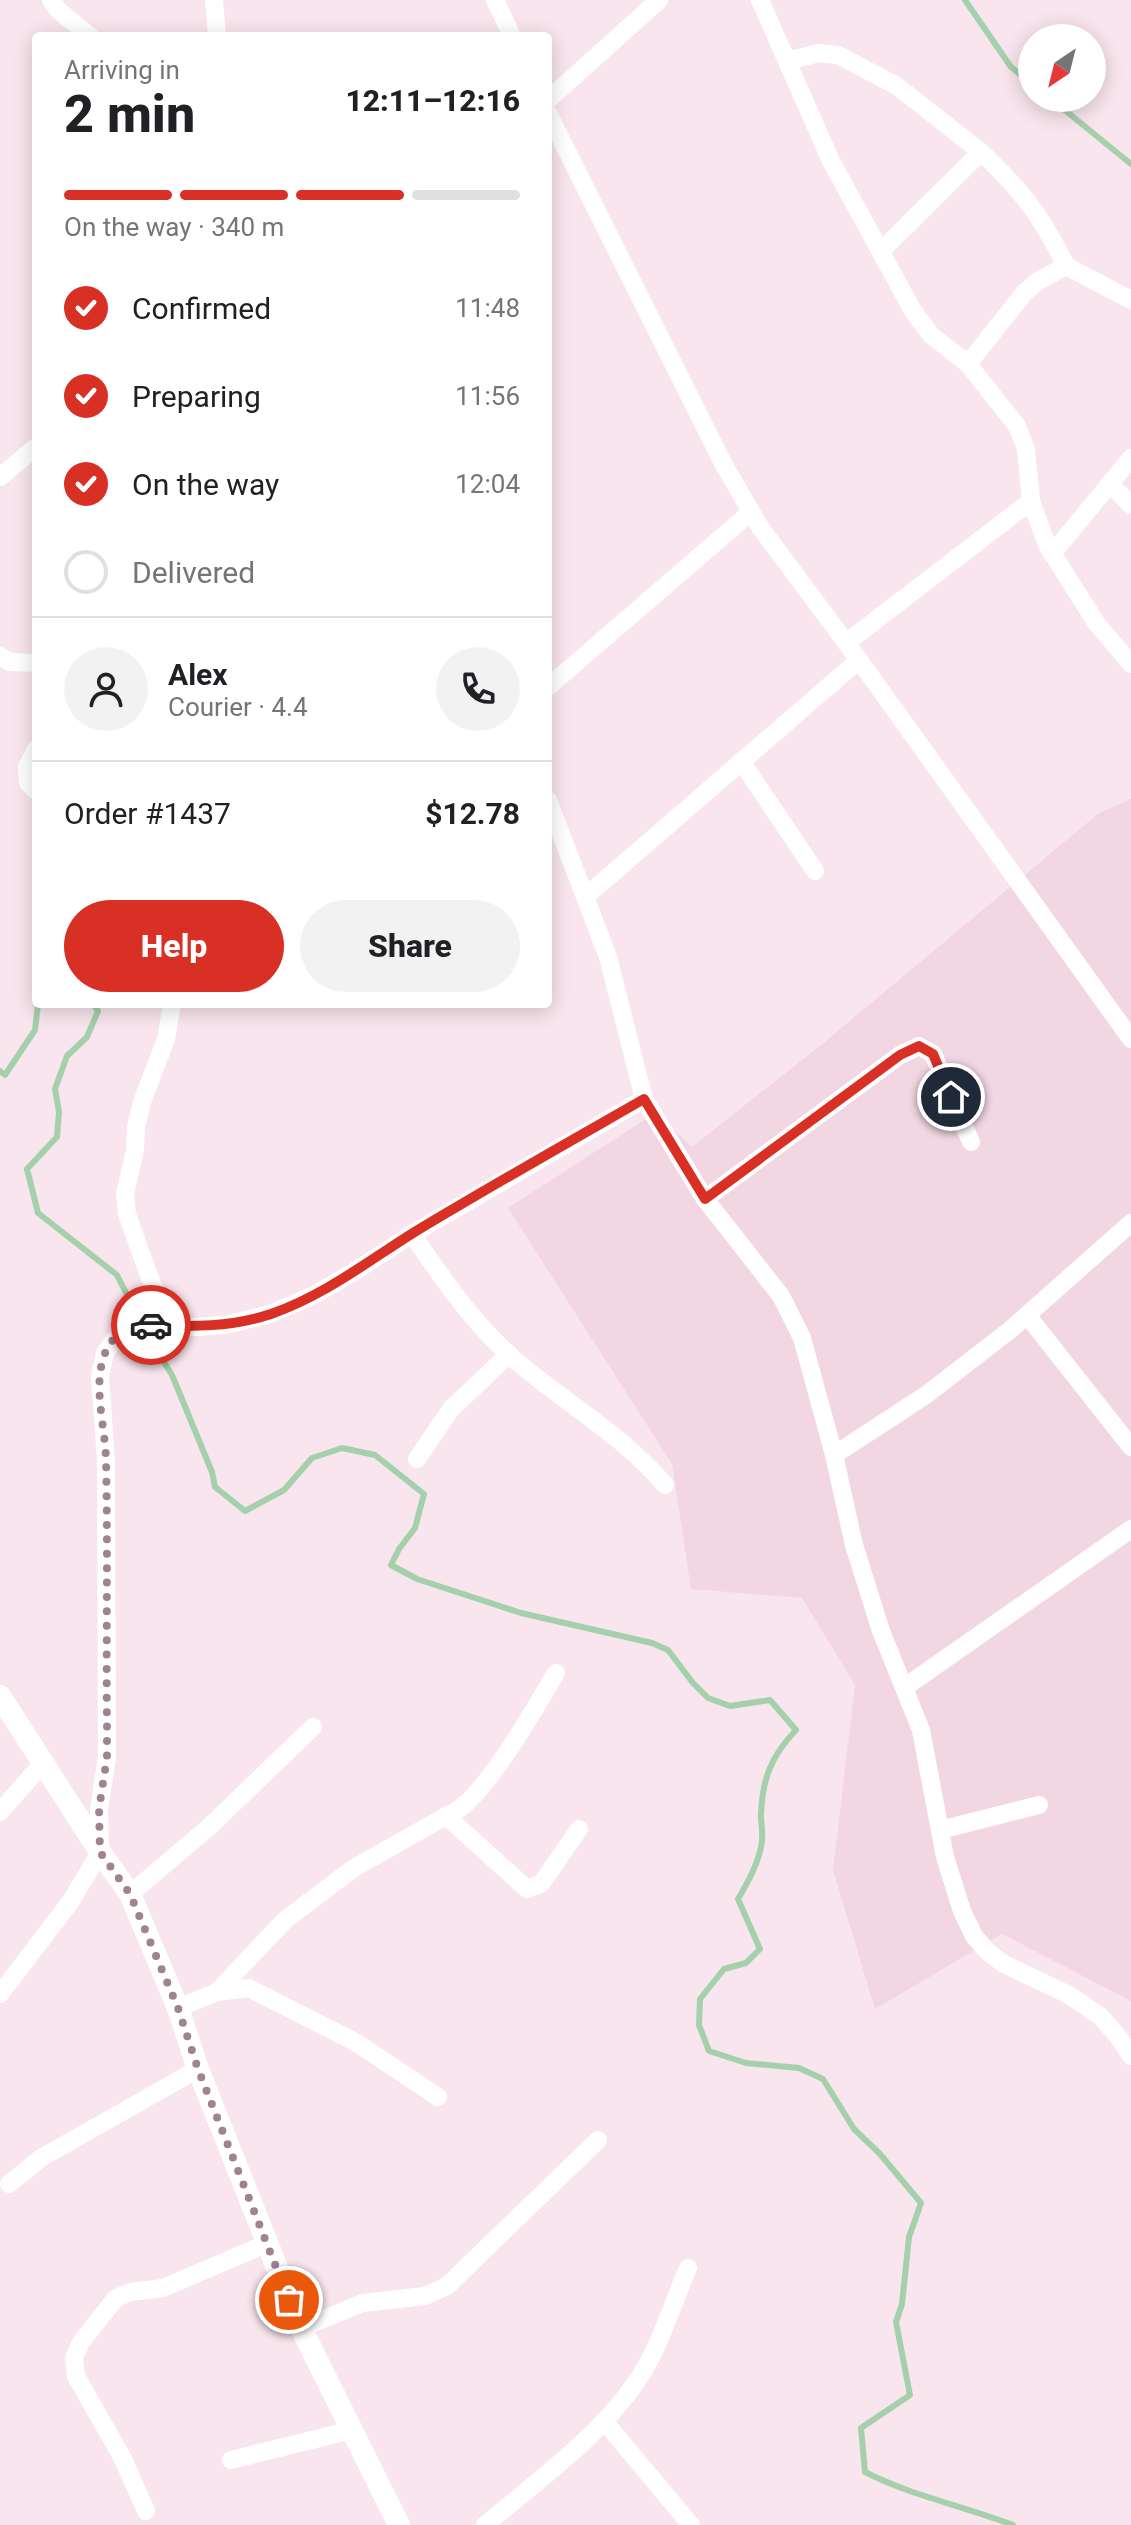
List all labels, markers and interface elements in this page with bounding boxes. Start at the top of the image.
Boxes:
north arrow [1018,24,1106,112]
map controls [1018,24,1106,112]
text: Arriving in [64,55,180,85]
text: 12:11–12:16 [345,83,520,118]
text: 2 min [64,84,195,145]
text: On the way · 340 m [64,212,284,242]
icon: check [64,286,108,330]
text: Confirmed [132,291,271,326]
text: 11:48 [455,293,520,323]
icon: check [64,374,108,418]
text: Preparing [132,379,261,414]
text: 11:56 [455,381,520,411]
icon: check [64,462,108,506]
text: On the way [132,467,279,502]
text: 12:04 [455,469,520,499]
text: Delivered [132,555,255,590]
button: person [64,647,148,731]
button: phone [436,647,520,731]
text: Alex [168,657,228,692]
text: Courier · 4.4 [168,692,308,722]
text: Order #1437 [64,796,231,831]
text: $12.78 [425,796,520,831]
button: Help [64,900,284,992]
button: Share [300,900,520,992]
pin [917,1063,985,1131]
icon: home [929,1075,973,1119]
courier [111,1285,191,1365]
icon: car [129,1303,173,1347]
pin [255,2266,323,2334]
icon: bag [267,2278,311,2322]

